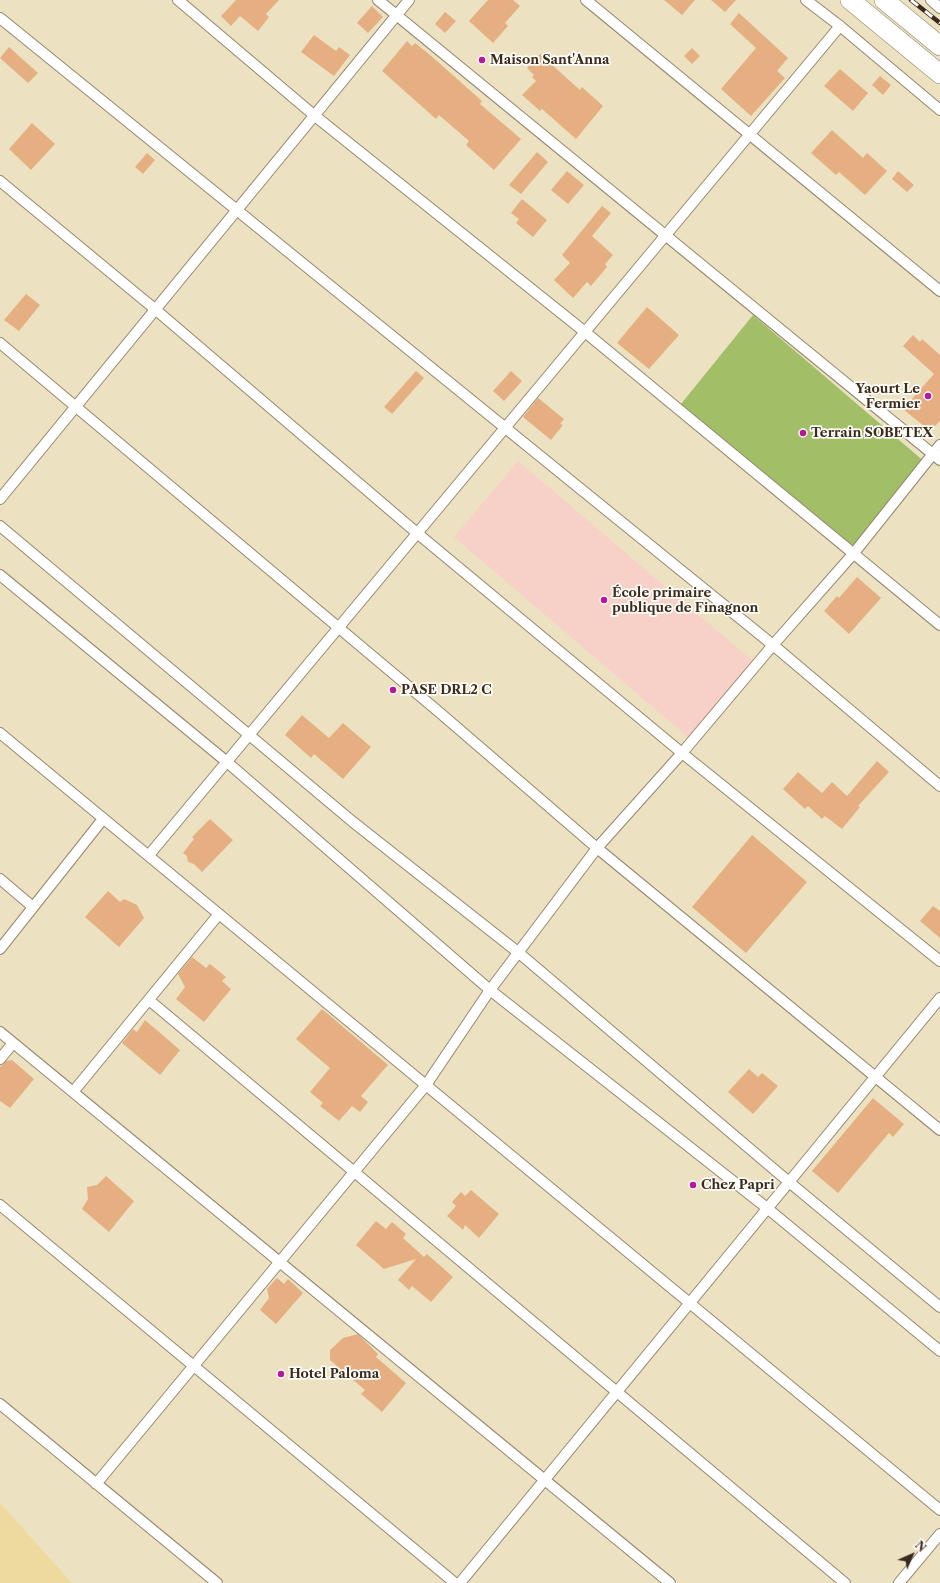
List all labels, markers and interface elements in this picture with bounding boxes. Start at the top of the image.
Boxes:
place label: Maison Sant'Anna [490,52,610,68]
marker: Maison Sant'Anna [477,55,487,65]
place label: Yaourt Le Fermier [856,381,920,412]
marker: Yaourt Le Fermier [923,391,933,401]
place label: Terrain SOBETEX [811,425,933,441]
marker: Terrain SOBETEX [798,428,808,438]
place label: École primaire publique de Finagnon [612,585,758,616]
marker: École primaire publique de Finagnon [599,595,609,605]
place label: PASE DRL2 C [401,682,492,698]
marker: PASE DRL2 C [388,685,398,695]
place label: Chez Papri [701,1177,775,1193]
marker: Chez Papri [688,1180,698,1190]
place label: Hotel Paloma [289,1366,379,1382]
marker: Hotel Paloma [276,1369,286,1379]
north arrow [892,1535,932,1575]
text: N [912,1538,929,1555]

